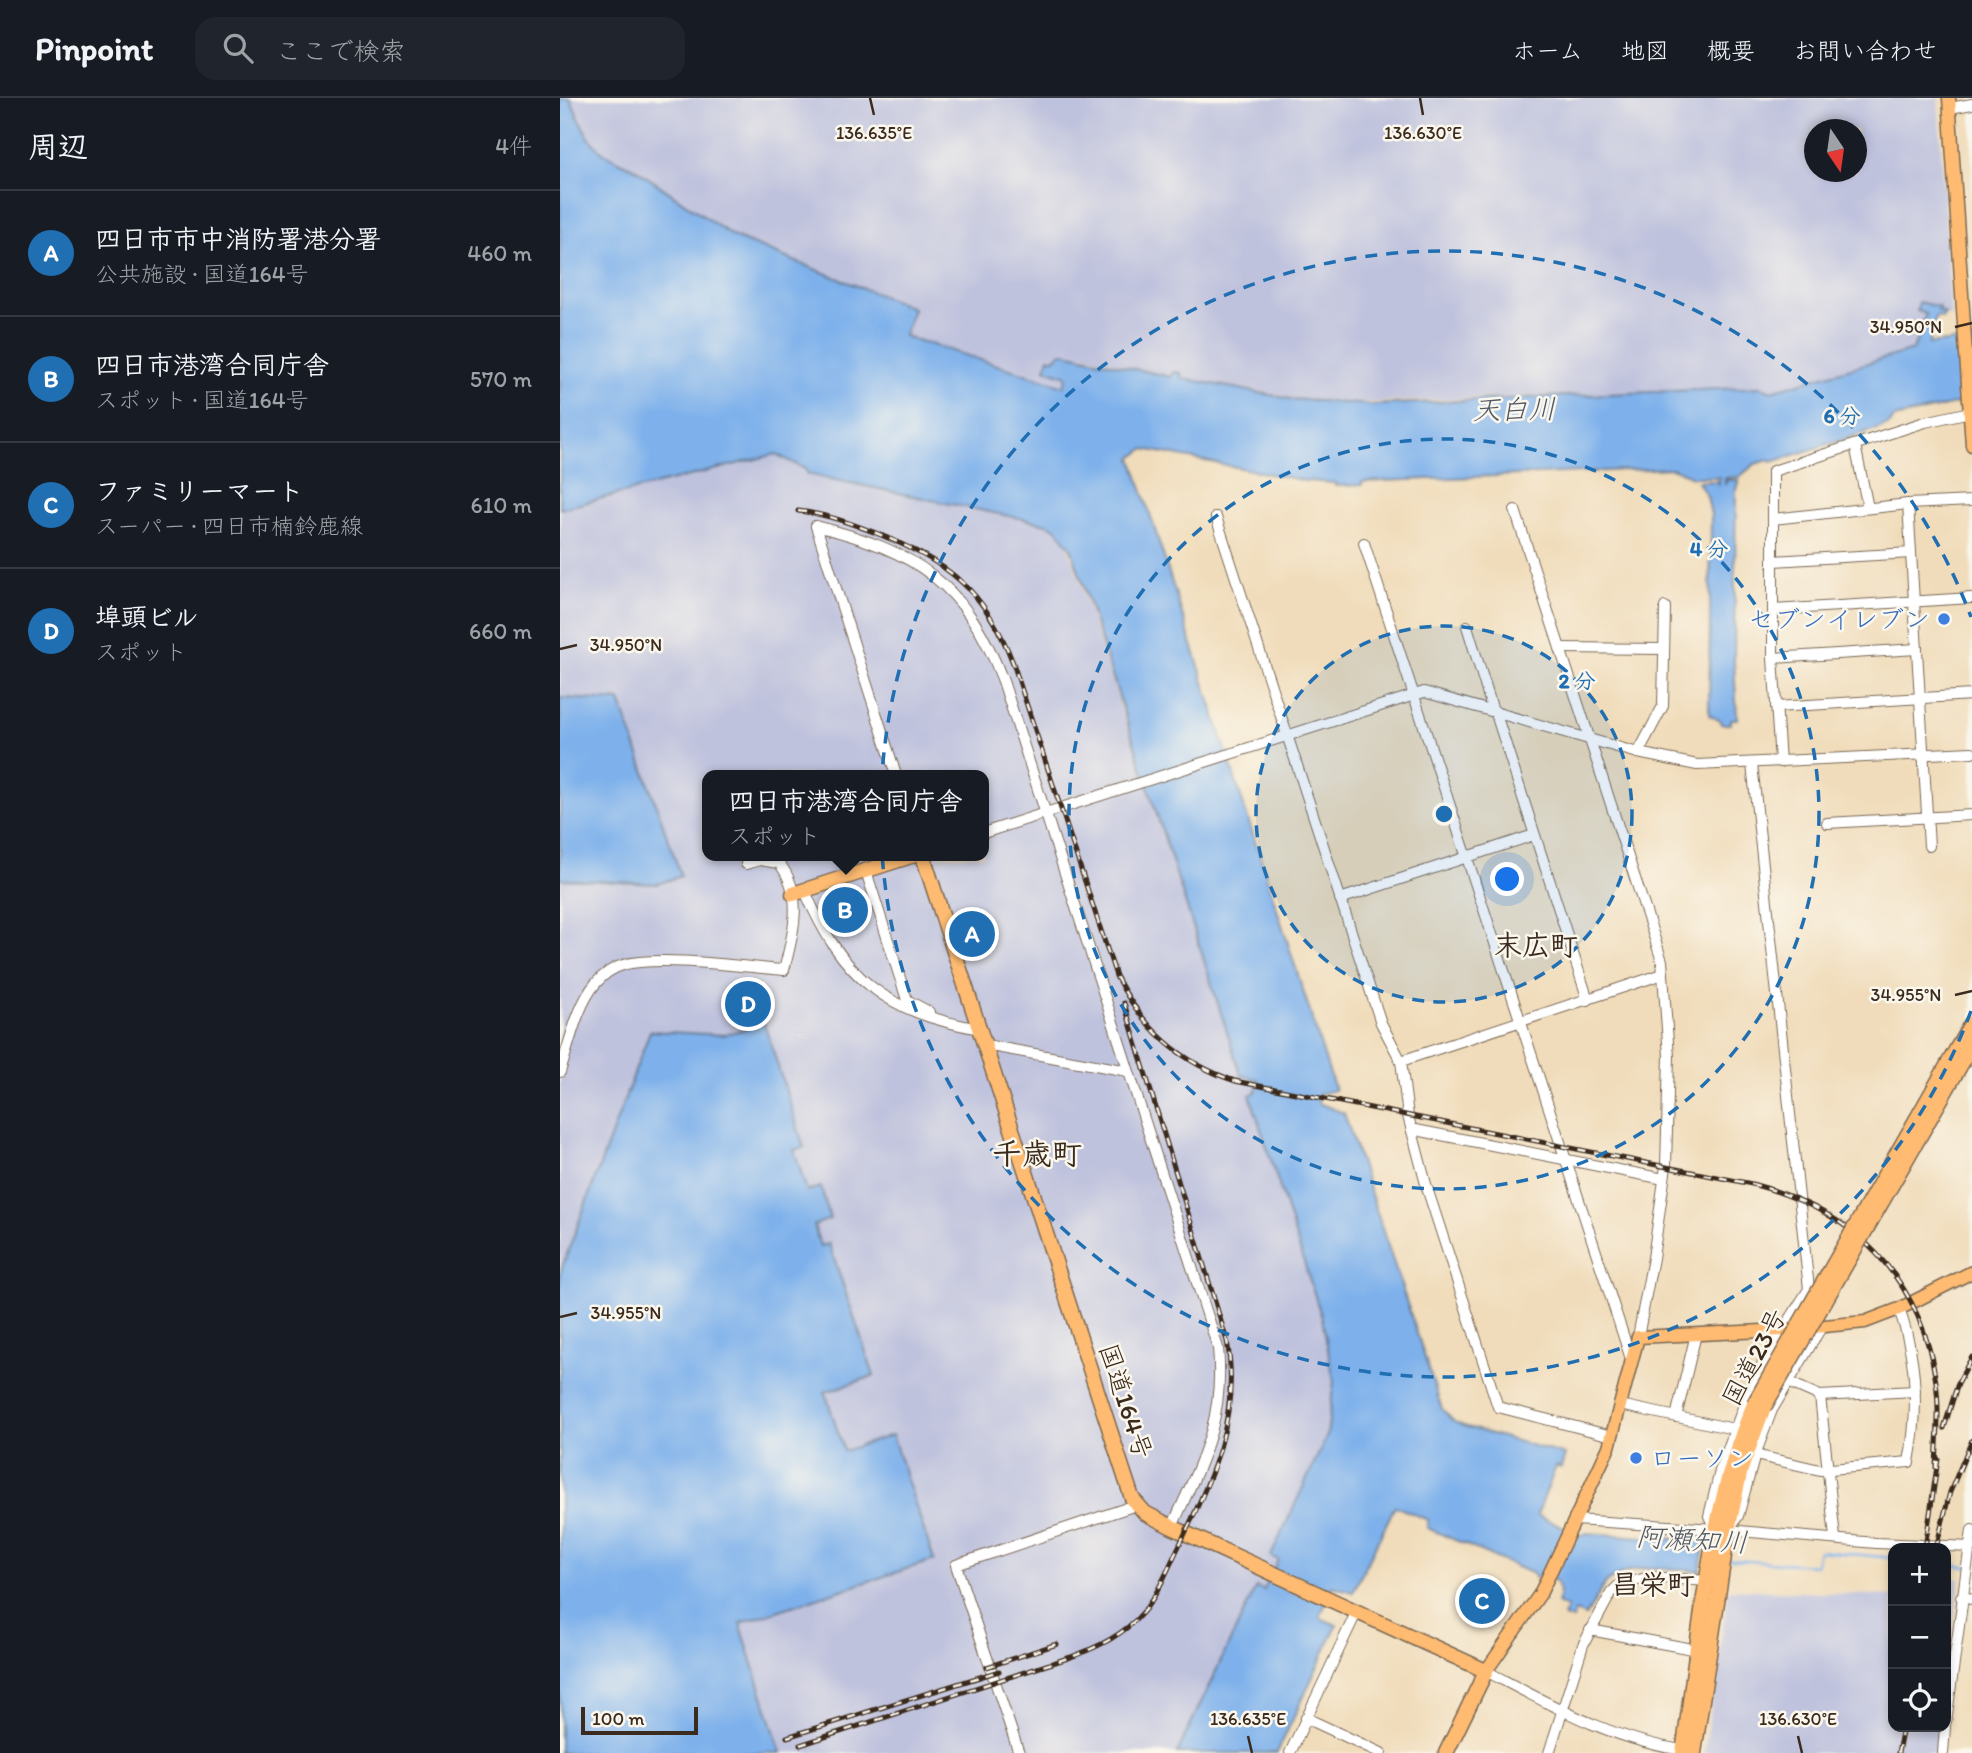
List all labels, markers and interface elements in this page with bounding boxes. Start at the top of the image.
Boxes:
search box [195,17,685,80]
text: Pinpoint [35,29,153,68]
icon: search [219,29,257,67]
text: ここで検索 [275,35,406,67]
text: ホーム [1512,36,1583,65]
text: 地図 [1621,36,1669,65]
text: 概要 [1707,36,1755,65]
text: お問い合わせ [1793,36,1937,65]
north arrow [1804,119,1867,182]
text: 136.635°E [836,122,912,144]
text: 136.630°E [1384,122,1462,144]
text: 周辺 [28,128,88,165]
text: 4件 [495,132,532,160]
text: 四日市市中消防署港分署 [95,223,381,255]
text: A [44,239,58,267]
text: 460 m [467,239,532,267]
text: 公共施設 · 国道164号 [95,260,309,288]
text: 34.950°N [1870,316,1942,338]
text: 四日市港湾合同庁舎 [95,349,329,381]
text: B [44,365,58,393]
text: 570 m [470,365,532,393]
text: スポット · 国道164号 [95,386,309,414]
water label: 天白川 [1472,391,1556,427]
text: 6 分 [1824,403,1860,428]
text: ファミリーマート [95,475,304,507]
text: C [44,491,58,519]
text: 610 m [470,491,532,519]
text: スーパー · 四日市楠鈴鹿線 [95,512,363,540]
text: 4 分 [1690,536,1728,561]
text: 埠頭ビル [95,601,198,633]
place label: セブンイレブン [1748,603,1930,635]
marker: セブンイレブン [1936,611,1952,627]
text: D [43,617,59,645]
text: 660 m [469,617,532,645]
text: 34.950°N [590,634,662,656]
text: スポット [95,638,187,666]
text: 2 分 [1559,668,1595,693]
popup [702,770,989,861]
text: 四日市港湾合同庁舎 [728,785,963,817]
centre of rings [1432,802,1456,826]
text: スポット [728,822,820,850]
your location [1490,862,1524,896]
pin: B [822,884,868,936]
pin: A [949,908,995,960]
district label: 末広町 [1494,928,1578,962]
pin: D [725,978,771,1030]
text: 34.955°N [1871,984,1941,1006]
district label: 千歳町 [992,1135,1082,1172]
text: 34.955°N [591,1302,661,1324]
street label: 国道23号 [1715,1303,1793,1411]
street label: 国道164号 [1092,1339,1160,1463]
place label: ローソン [1650,1442,1754,1474]
marker: ローソン [1628,1450,1644,1466]
water label: 阿瀬知川 [1635,1519,1749,1559]
map controls [1888,1543,1951,1732]
button: + [1888,1543,1951,1606]
district label: 昌栄町 [1611,1567,1695,1601]
pin: C [1459,1575,1505,1627]
button: − [1888,1606,1951,1669]
button: locate [1888,1669,1951,1732]
scale bar [581,1704,698,1736]
text: 100 m [592,1707,644,1730]
text: 136.635°E [1210,1708,1286,1730]
text: 136.630°E [1759,1708,1837,1730]

